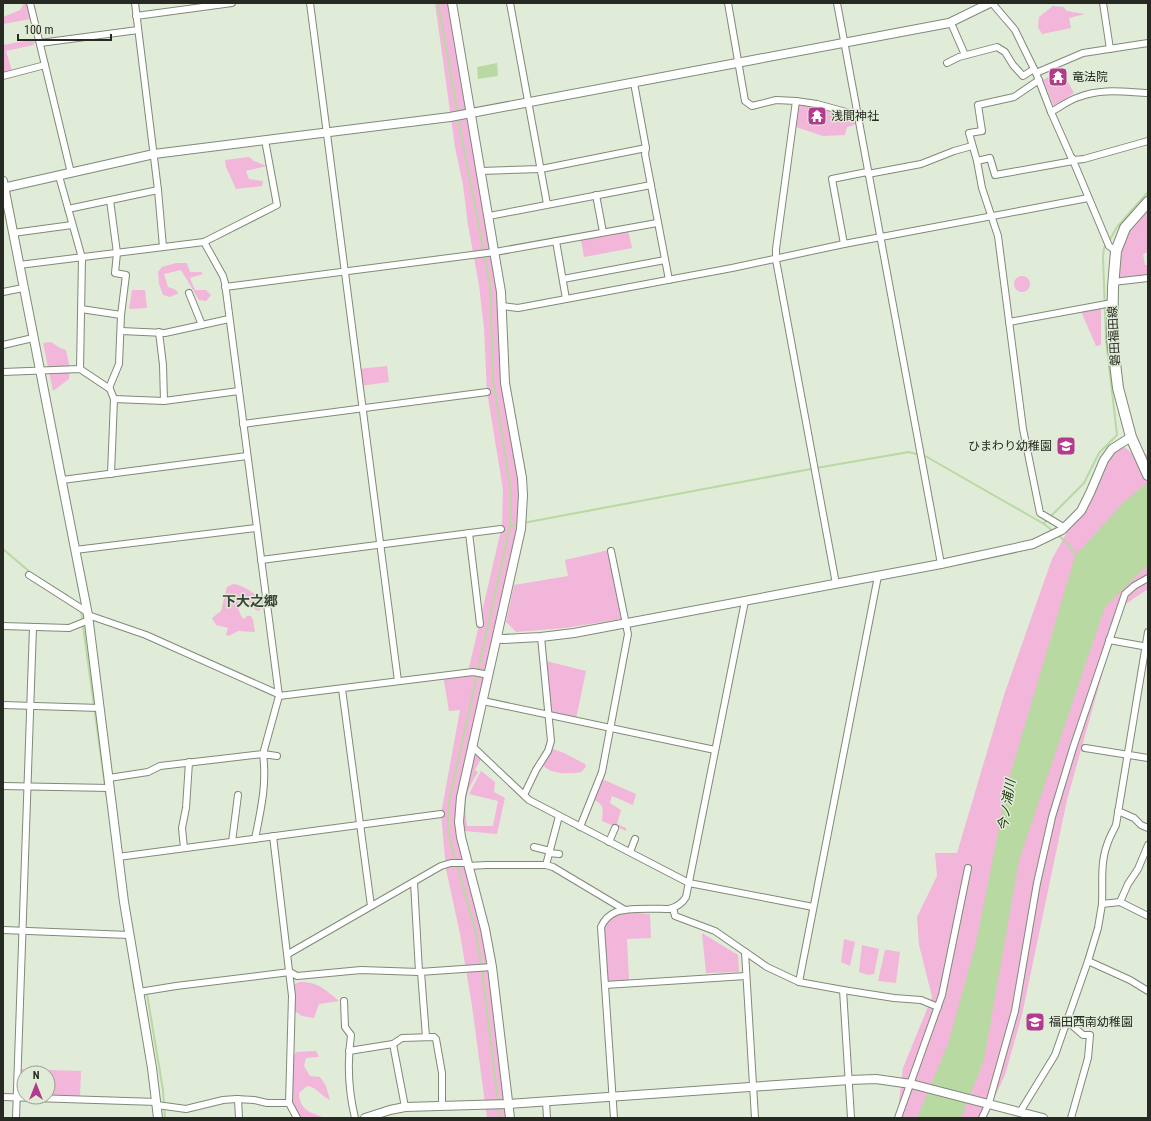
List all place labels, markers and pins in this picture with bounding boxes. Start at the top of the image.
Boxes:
temple icon: 竜法院 [1047,66,1069,88]
place label: 竜法院 [1072,70,1108,84]
temple icon: 浅間神社 [806,105,828,127]
place label: 浅間神社 [831,109,879,123]
school or university icon: ひまわり幼稚園 [1055,435,1077,457]
place label: ひまわり幼稚園 [968,439,1052,453]
school or university icon: 福田西南幼稚園 [1024,1011,1046,1033]
place label: 福田西南幼稚園 [1049,1015,1133,1029]

